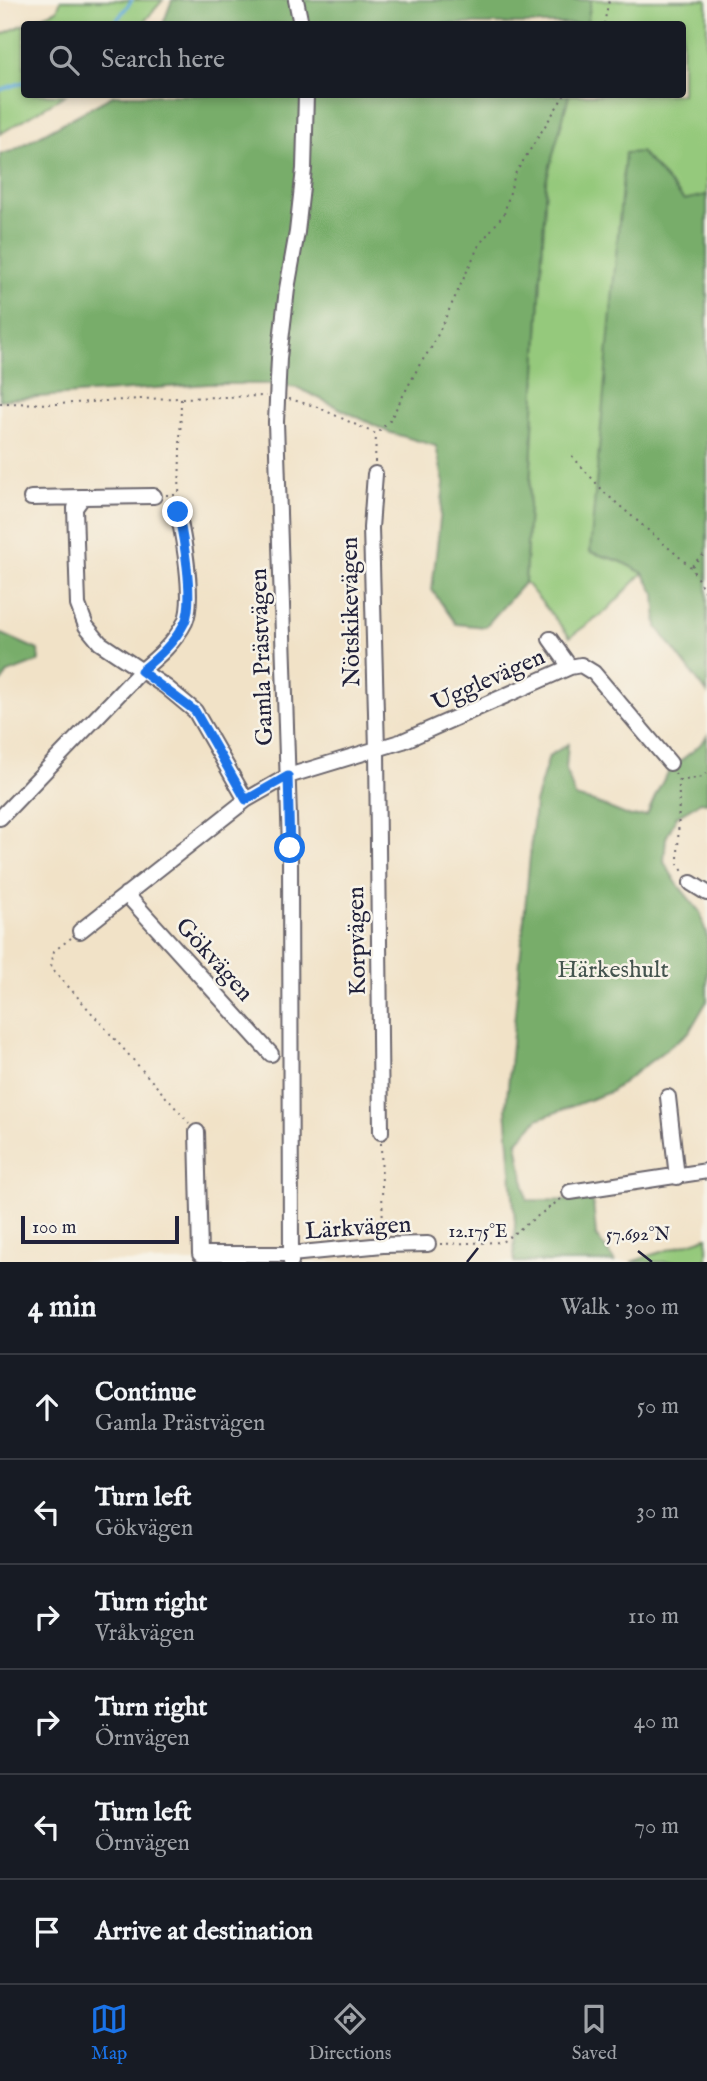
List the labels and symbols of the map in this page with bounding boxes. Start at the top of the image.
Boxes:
route end [162,496,193,527]
street label: Nötskikevägen [335,536,368,687]
street label: Gamla Prästvägen [244,567,281,746]
street label: Ugglevägen [427,642,550,719]
route start [274,832,305,863]
street label: Korpvägen [341,886,374,996]
street label: Gökvägen [168,912,260,1009]
park label: Härkeshult [557,955,669,986]
street label: Lärkvägen [304,1209,413,1248]
scale bar [21,1213,178,1245]
text: 12.175°E [449,1221,507,1244]
text: 57.692°N [606,1224,670,1247]

